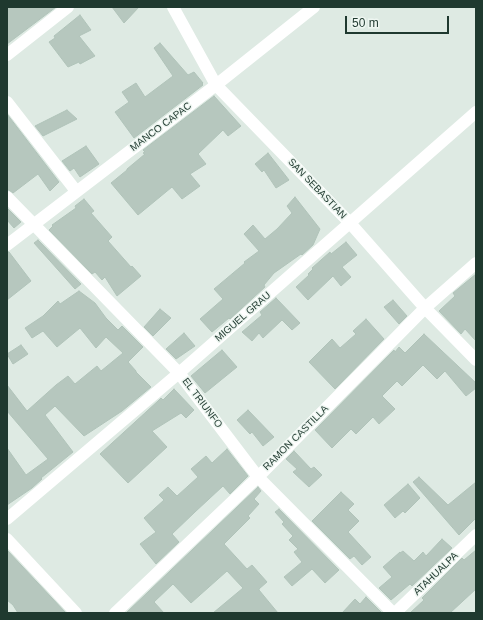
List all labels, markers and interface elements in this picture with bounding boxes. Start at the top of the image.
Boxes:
scale bar [347,8,451,34]
text: 50 m [352,16,379,30]
street label: MANCO CAPAC [128,100,194,154]
street label: SAN SEBASTIAN [285,156,349,222]
street label: MIGUEL GRAU [213,290,273,344]
street label: EL TRIUNFO [179,376,225,430]
street label: RAMON CASTILLA [261,403,331,473]
street label: ATAHUALPA [411,550,461,598]

